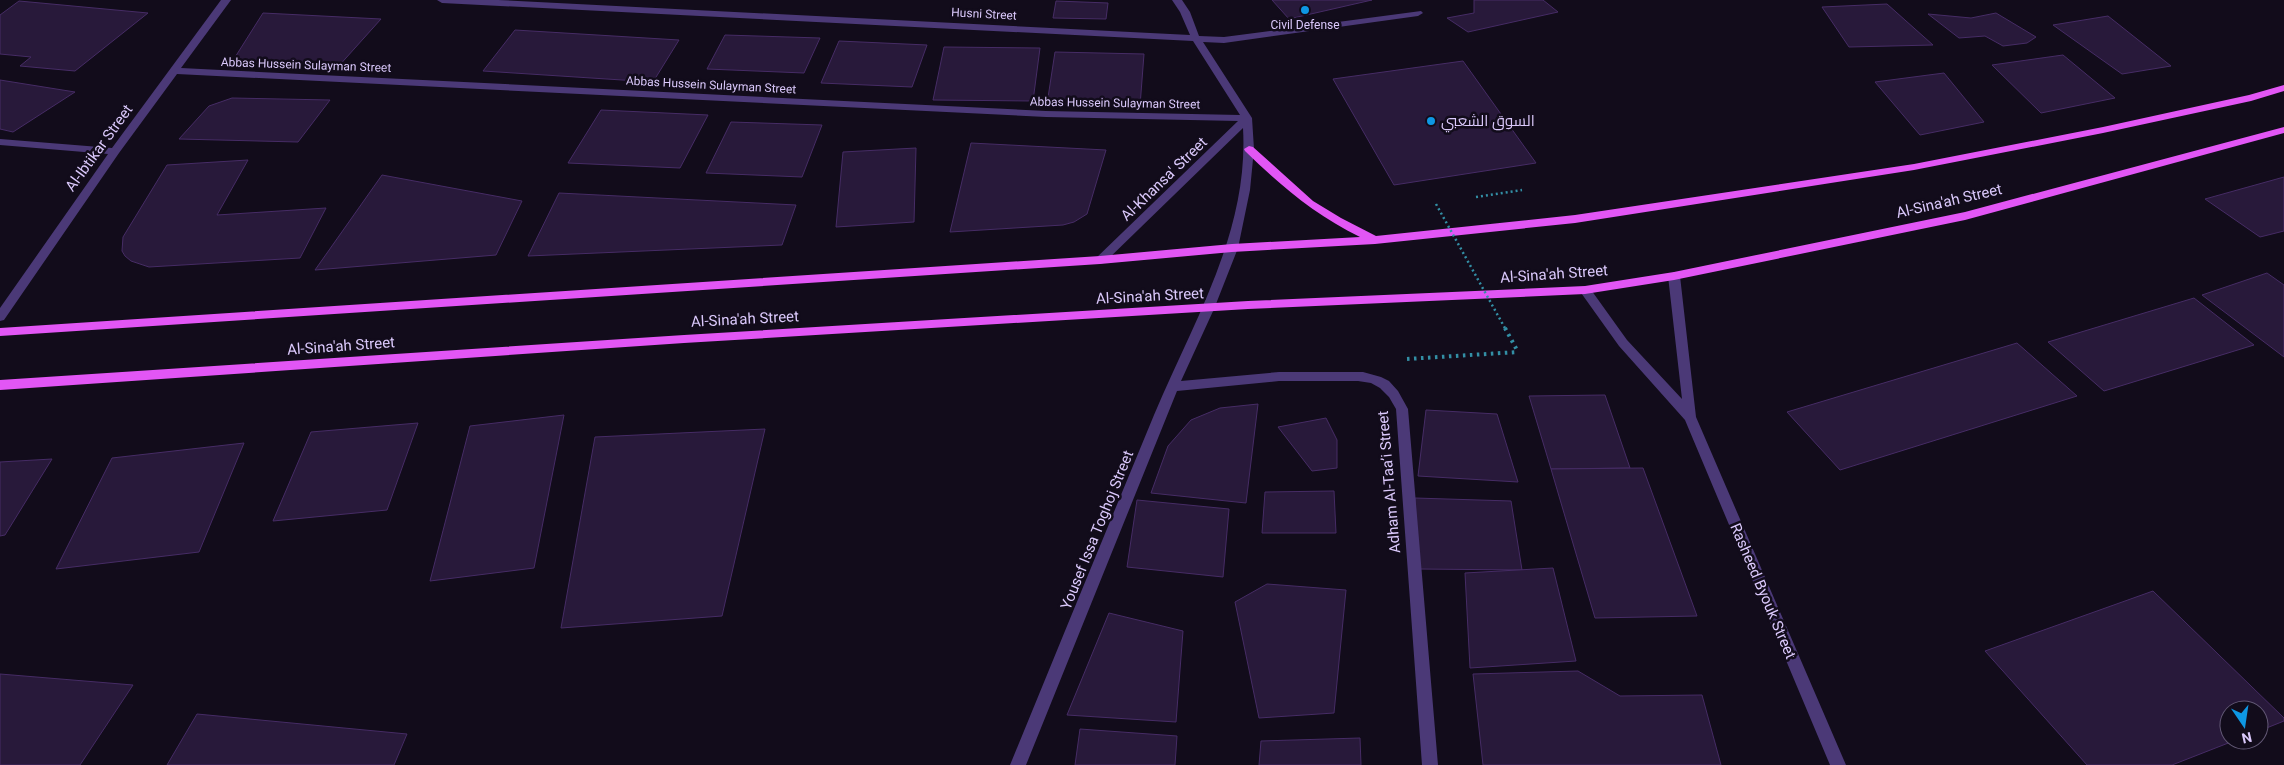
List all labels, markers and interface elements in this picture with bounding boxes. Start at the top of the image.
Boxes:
marker: Civil Defense [1299,4,1311,16]
street label: Husni Street [951,5,1017,23]
place label: Civil Defense [1270,18,1340,32]
street label: Abbas Hussein Sulayman Street [221,55,392,75]
street label: Abbas Hussein Sulayman Street [625,74,797,96]
street label: Abbas Hussein Sulayman Street [1030,95,1200,111]
street label: Al-Ibtikar Street [62,101,137,195]
place label: السوق الشعبي [1441,112,1535,133]
marker: السوق الشعبي [1425,115,1437,127]
street label: Al-Khansa' Street [1117,133,1211,225]
street label: Al-Sina'ah Street [1894,180,2004,222]
street label: Al-Sina'ah Street [1499,261,1609,287]
street label: Al-Sina'ah Street [1096,284,1205,308]
street label: Al-Sina'ah Street [691,307,800,331]
street label: Al-Sina'ah Street [286,333,396,359]
street label: Adham Al-Taa’i Street [1374,410,1404,554]
street label: Yousef Issa Toghoj Street [1057,448,1137,612]
street label: Rasheed Byouk Street [1726,520,1800,662]
north arrow [2219,700,2269,750]
text: N [2240,729,2254,747]

